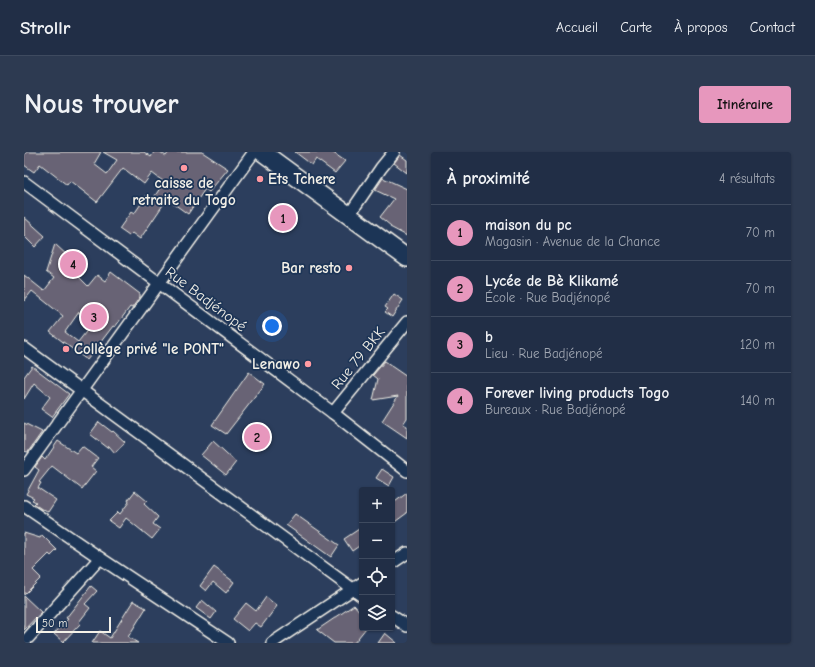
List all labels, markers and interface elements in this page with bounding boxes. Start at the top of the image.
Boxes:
text: Strollr [20,17,70,39]
text: Accueil [556,19,598,36]
text: Carte [620,19,652,36]
text: À propos [674,19,728,36]
text: Contact [750,19,795,36]
button: Itinéraire [699,86,791,123]
text: Nous trouver [24,88,179,120]
marker: caisse de retraite du Togo [179,163,189,173]
text: À proximité [447,169,530,188]
place label: Ets Tchere [268,170,336,188]
text: 4 résultats [719,171,775,186]
place label: caisse de retraite du Togo [132,174,236,209]
marker: Ets Tchere [255,174,265,184]
pin: 1 [270,203,296,233]
text: maison du pc [485,216,572,234]
text: 1 [457,225,463,240]
text: 70 m [746,225,775,240]
text: Magasin · Avenue de la Chance [485,234,660,249]
pin: 4 [60,249,86,279]
place label: Bar resto [281,259,341,277]
street label: Rue Badjénopé [162,263,250,336]
marker: Bar resto [344,263,354,273]
text: Lycée de Bè Klikamé [485,272,618,290]
text: 2 [457,281,463,296]
text: 70 m [746,281,775,296]
text: École · Rue Badjénopé [485,290,610,305]
pin: 3 [81,302,107,332]
your location [262,316,282,336]
street label: Rue 79 BKK [327,323,389,393]
text: b [485,328,493,346]
text: 3 [457,337,463,352]
text: 120 m [740,337,775,352]
place label: Collège privé "le PONT" [74,340,224,358]
marker: Collège privé "le PONT" [61,344,71,354]
text: Lieu · Rue Badjénopé [485,346,603,361]
place label: Lenawo [252,355,300,373]
marker: Lenawo [303,359,313,369]
text: Forever living products Togo [485,384,669,402]
text: 4 [457,393,463,408]
text: 140 m [741,393,775,408]
text: Bureaux · Rue Badjénopé [485,402,626,417]
pin: 2 [244,422,270,452]
map controls [359,487,395,631]
button: + [359,487,395,523]
button: − [359,523,395,559]
button: locate [359,559,395,595]
button: layers [359,595,395,631]
scale bar [36,615,111,634]
text: 50 m [42,617,67,630]

